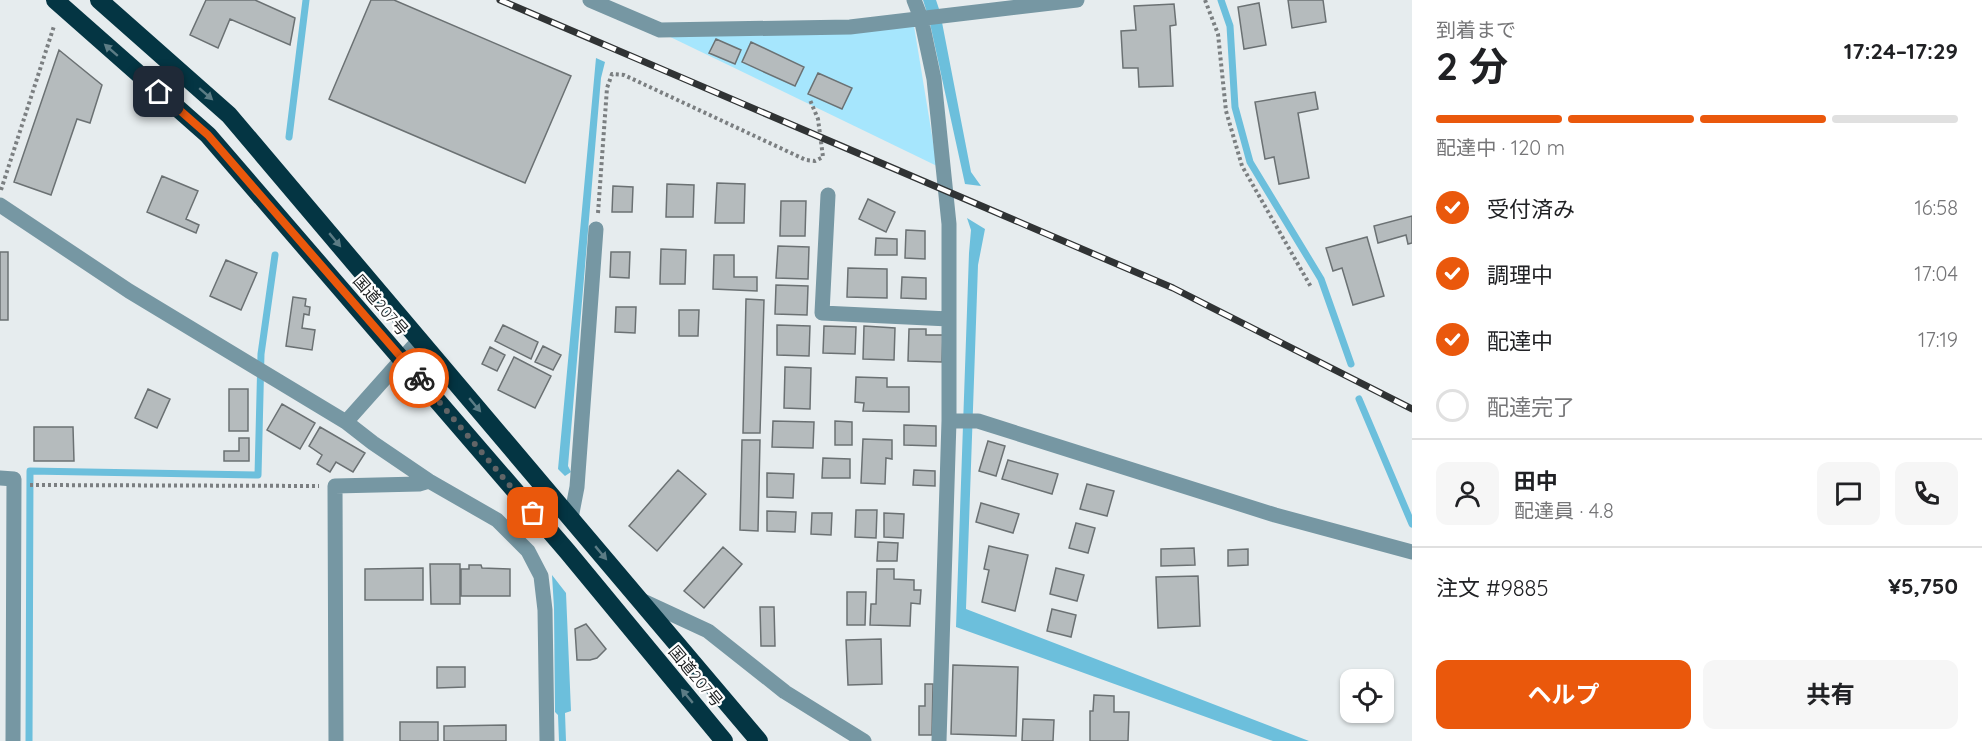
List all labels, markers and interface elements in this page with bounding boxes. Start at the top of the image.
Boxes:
text: 到着まで [1436,17,1516,42]
text: 17:24–17:29 [1844,37,1958,65]
text: 2 分 [1436,41,1508,90]
one-way arrow [104,44,119,57]
pin [133,66,184,117]
icon: home [142,75,175,108]
one-way arrow [198,87,213,100]
text: 配達中 · 120 m [1436,135,1565,160]
icon: check [1436,191,1469,224]
text: 受付済み [1487,195,1575,223]
text: 16:58 [1914,195,1958,220]
one-way arrow [328,232,341,247]
icon: check [1436,257,1469,290]
text: 調理中 [1487,261,1553,289]
text: 17:04 [1914,261,1958,286]
street label: 国道207号 [349,271,413,339]
icon: check [1436,323,1469,356]
text: 配達中 [1487,327,1553,355]
text: 17:19 [1918,327,1958,352]
courier [389,348,449,408]
icon: bike [403,362,436,395]
text: 配達完了 [1487,393,1575,421]
one-way arrow [468,397,481,412]
button: person [1436,462,1499,525]
button: chat [1817,462,1880,525]
button: phone [1895,462,1958,525]
text: 田中 [1514,467,1558,495]
pin [507,487,558,538]
icon: bag [516,496,549,529]
text: 配達員 · 4.8 [1514,498,1614,523]
one-way arrow [594,545,607,560]
text: ¥5,750 [1888,572,1958,600]
text: 注文 #9885 [1436,574,1548,602]
street label: 国道207号 [665,641,727,711]
button: ヘルプ [1436,660,1691,729]
button: 共有 [1703,660,1958,729]
map controls [1340,669,1394,723]
button: locate [1340,669,1394,723]
one-way arrow [681,689,694,704]

